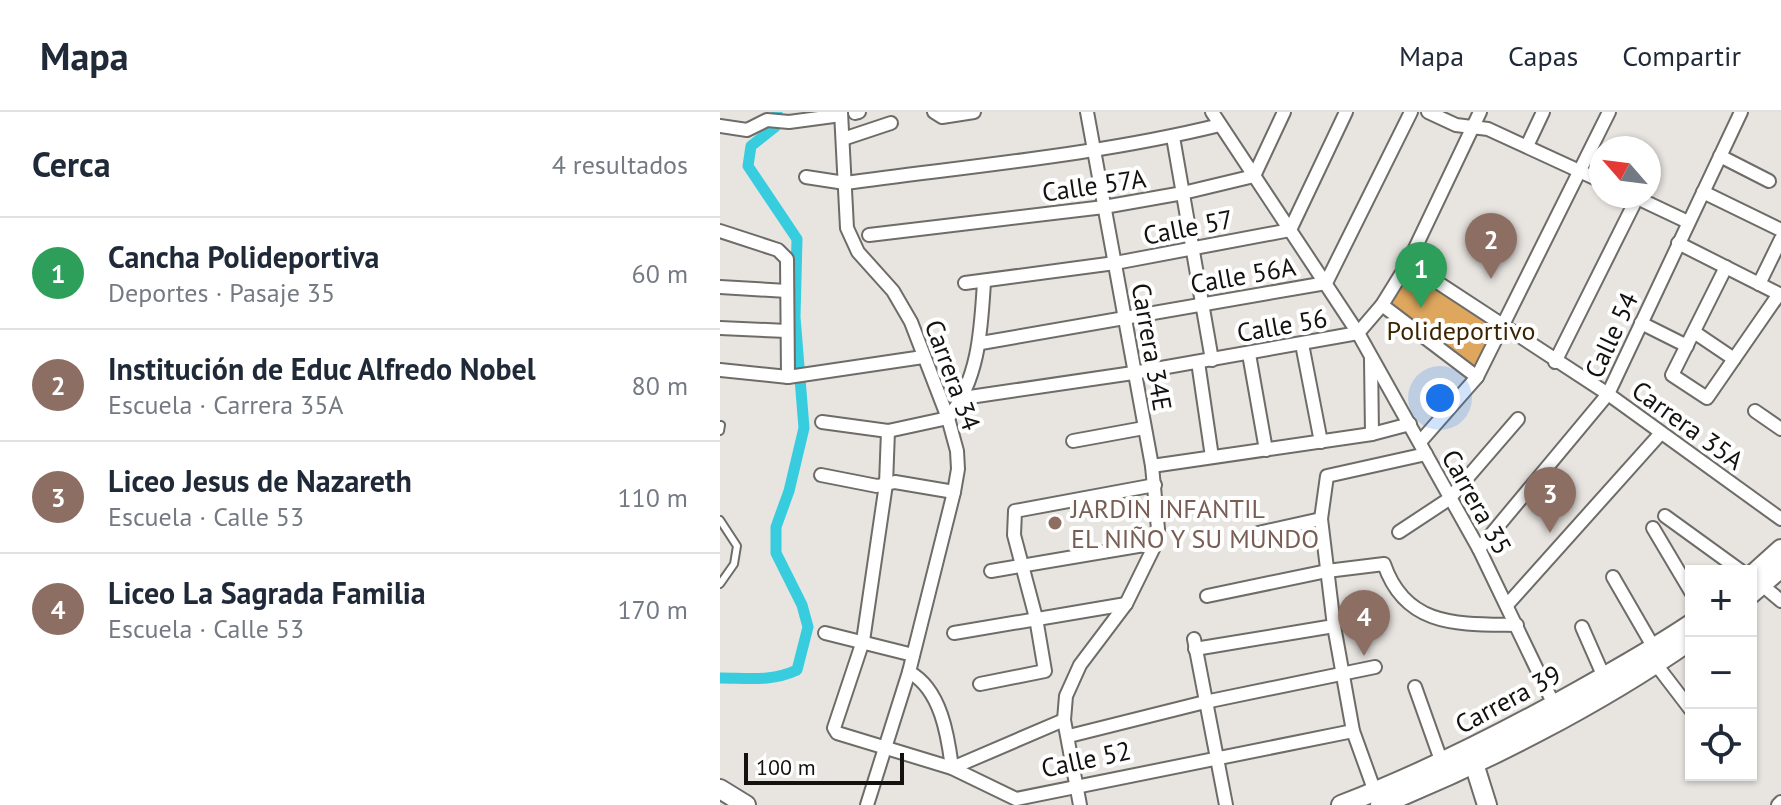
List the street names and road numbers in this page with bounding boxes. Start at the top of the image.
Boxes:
street label: Calle 57A [1040,161,1148,209]
street label: Calle 57 [1140,202,1236,252]
street label: Calle 56A [1188,250,1298,300]
street label: Carrera 34E [1125,281,1179,413]
street label: Calle 54 [1577,287,1645,383]
street label: Calle 56 [1234,301,1330,349]
street label: Carrera 34 [918,315,988,435]
street label: Carrera 35A [1626,373,1750,477]
street label: Carrera 35 [1435,444,1519,560]
street label: Carrera 39 [1449,657,1567,741]
street label: Calle 52 [1038,733,1134,785]

